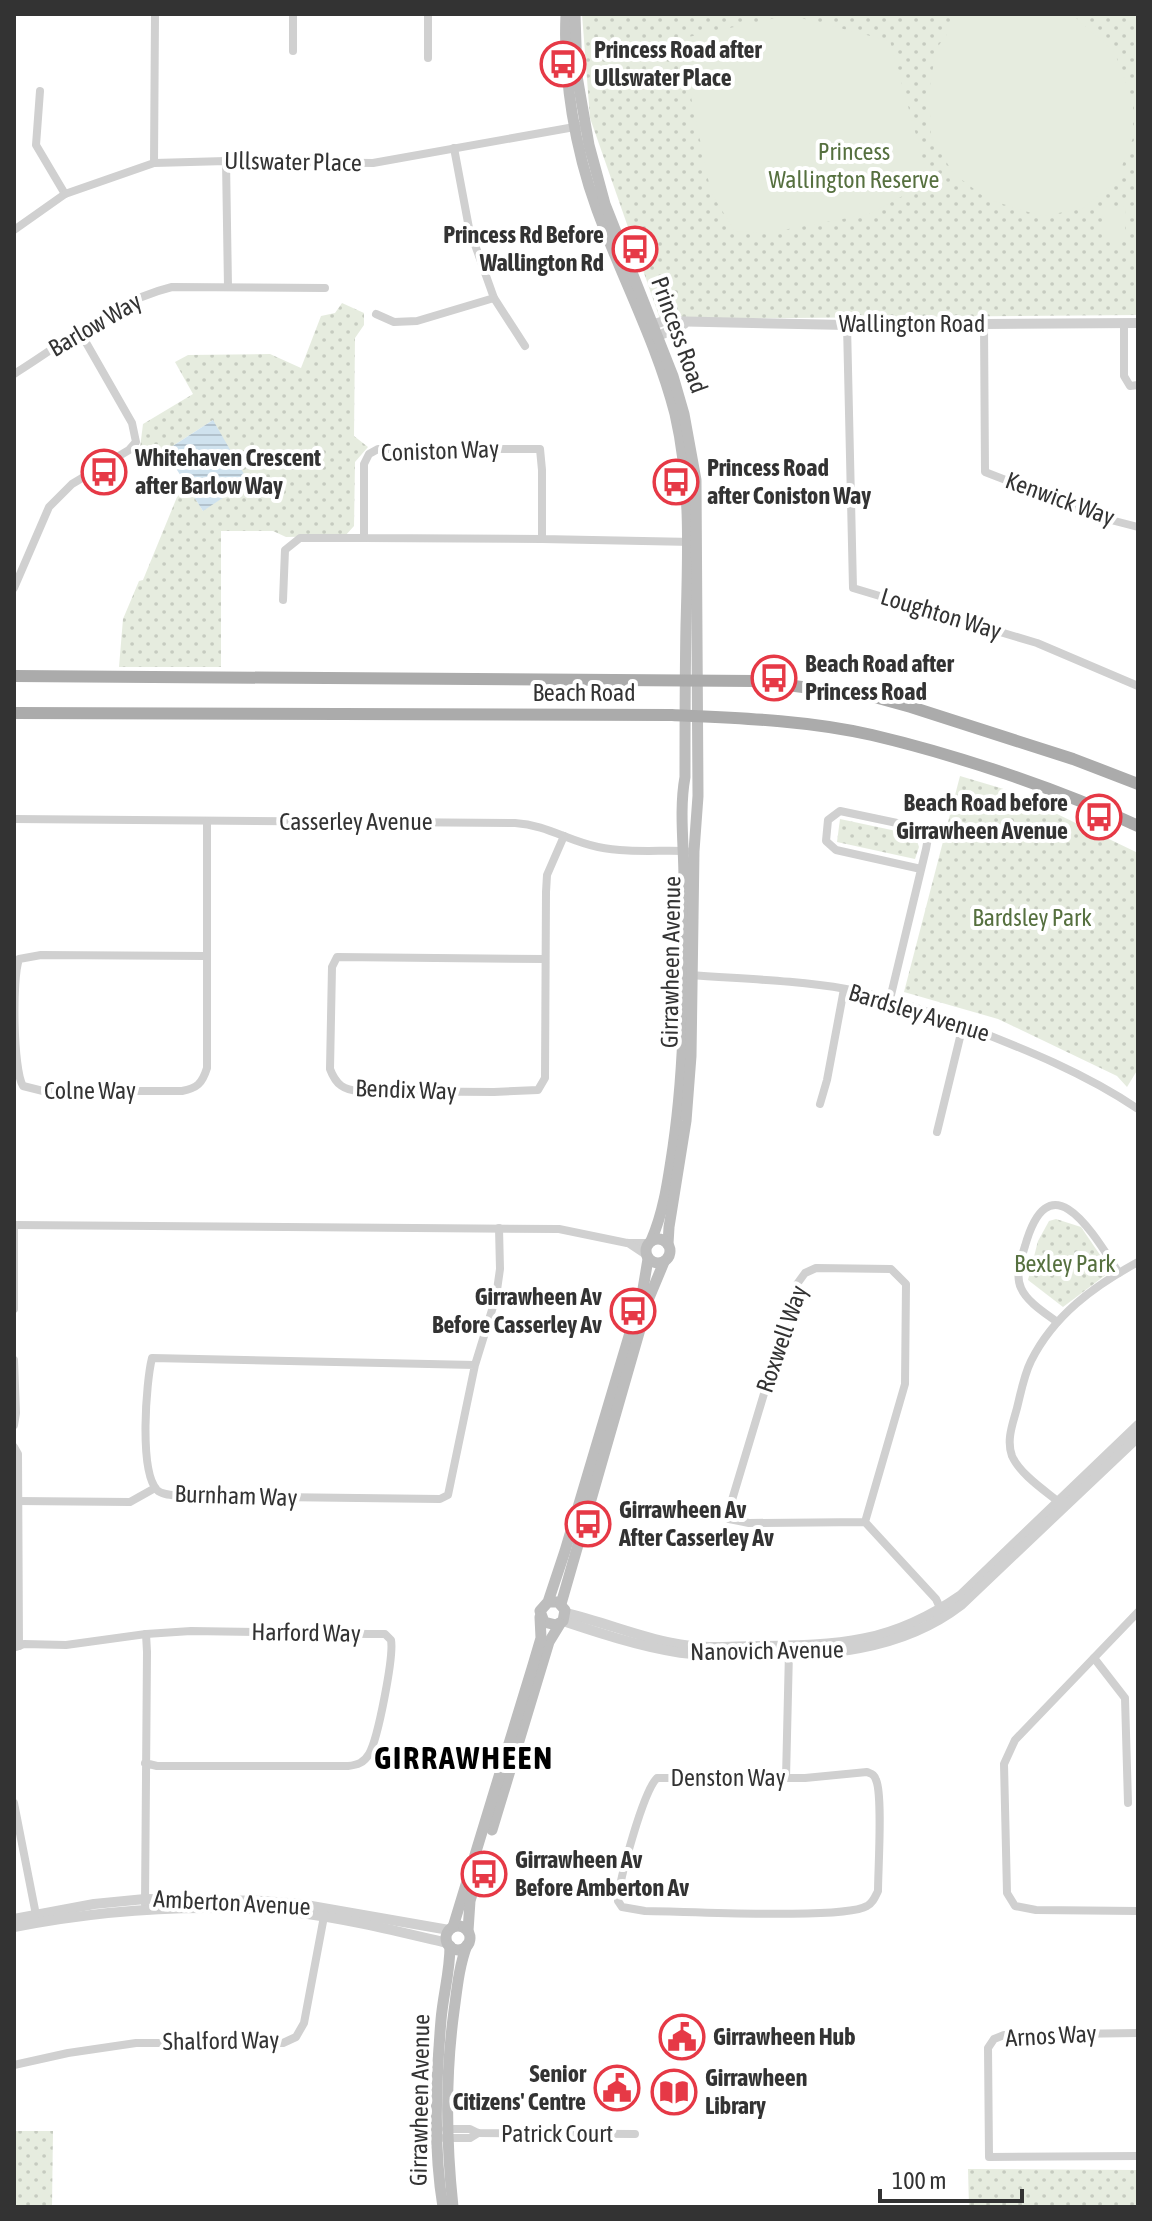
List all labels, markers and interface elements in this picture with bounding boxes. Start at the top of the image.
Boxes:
place label: Princess Road after Ullswater Place [594,36,762,91]
bus stop icon: Princess Road after Ullswater Place [539,40,587,88]
park label: Princess Wallington Reserve [769,138,939,193]
street label: Ullswater Place [224,147,362,176]
place label: Princess Rd Before Wallington Rd [443,221,604,276]
bus stop icon: Princess Rd Before Wallington Rd [611,225,659,273]
street label: Princess Road [646,273,713,397]
street label: Barlow Way [44,287,146,362]
street label: Wallington Road [839,310,985,337]
street label: Coniston Way [380,435,500,466]
place label: Whitehaven Crescent after Barlow Way [134,444,321,499]
bus stop icon: Whitehaven Crescent after Barlow Way [80,448,128,496]
place label: Princess Road after Coniston Way [707,454,871,509]
bus stop icon: Princess Road after Coniston Way [652,458,700,506]
street label: Kenwick Way [1002,466,1119,531]
street label: Loughton Way [878,582,1005,645]
place label: Beach Road after Princess Road [805,650,955,705]
bus stop icon: Beach Road after Princess Road [750,654,798,702]
street label: Beach Road [532,679,636,706]
place label: Beach Road before Girrawheen Avenue [896,789,1068,844]
bus stop icon: Beach Road before Girrawheen Avenue [1075,793,1123,841]
street label: Casserley Avenue [279,808,433,835]
street label: Girrawheen Avenue [656,876,685,1048]
park label: Bardsley Park [972,904,1092,931]
street label: Bardsley Avenue [845,978,993,1047]
street label: Bendix Way [355,1074,457,1105]
street label: Colne Way [44,1077,136,1104]
park label: Bexley Park [1014,1250,1116,1277]
street label: Roxwell Way [751,1282,812,1396]
place label: Girrawheen Av Before Casserley Av [432,1283,602,1338]
bus stop icon: Girrawheen Av Before Casserley Av [609,1287,657,1335]
street label: Burnham Way [174,1480,298,1511]
place label: Girrawheen Av After Casserley Av [618,1496,774,1551]
bus stop icon: Girrawheen Av After Casserley Av [564,1500,612,1548]
street label: Harford Way [251,1618,361,1647]
street label: Nanovich Avenue [690,1636,844,1665]
district label: GIRRAWHEEN [374,1739,554,1776]
street label: Denston Way [670,1764,786,1791]
place label: Girrawheen Av Before Amberton Av [515,1846,689,1901]
bus stop icon: Girrawheen Av Before Amberton Av [460,1850,508,1898]
street label: Amberton Avenue [153,1885,311,1920]
public building icon: Girrawheen Hub [658,2013,706,2061]
street label: Girrawheen Avenue [405,2014,434,2186]
street label: Arnos Way [1005,2020,1097,2051]
place label: Girrawheen Hub [713,2023,856,2050]
street label: Shalford Way [162,2026,280,2055]
place label: Senior Citizens' Centre [452,2060,587,2115]
public building icon: Senior Citizens' Centre [593,2064,641,2112]
place label: Girrawheen Library [705,2064,807,2119]
library icon: Girrawheen Library [650,2068,698,2116]
street label: Patrick Court [501,2120,613,2147]
scale bar [880,2153,1022,2203]
text: 100 m [892,2167,946,2194]

